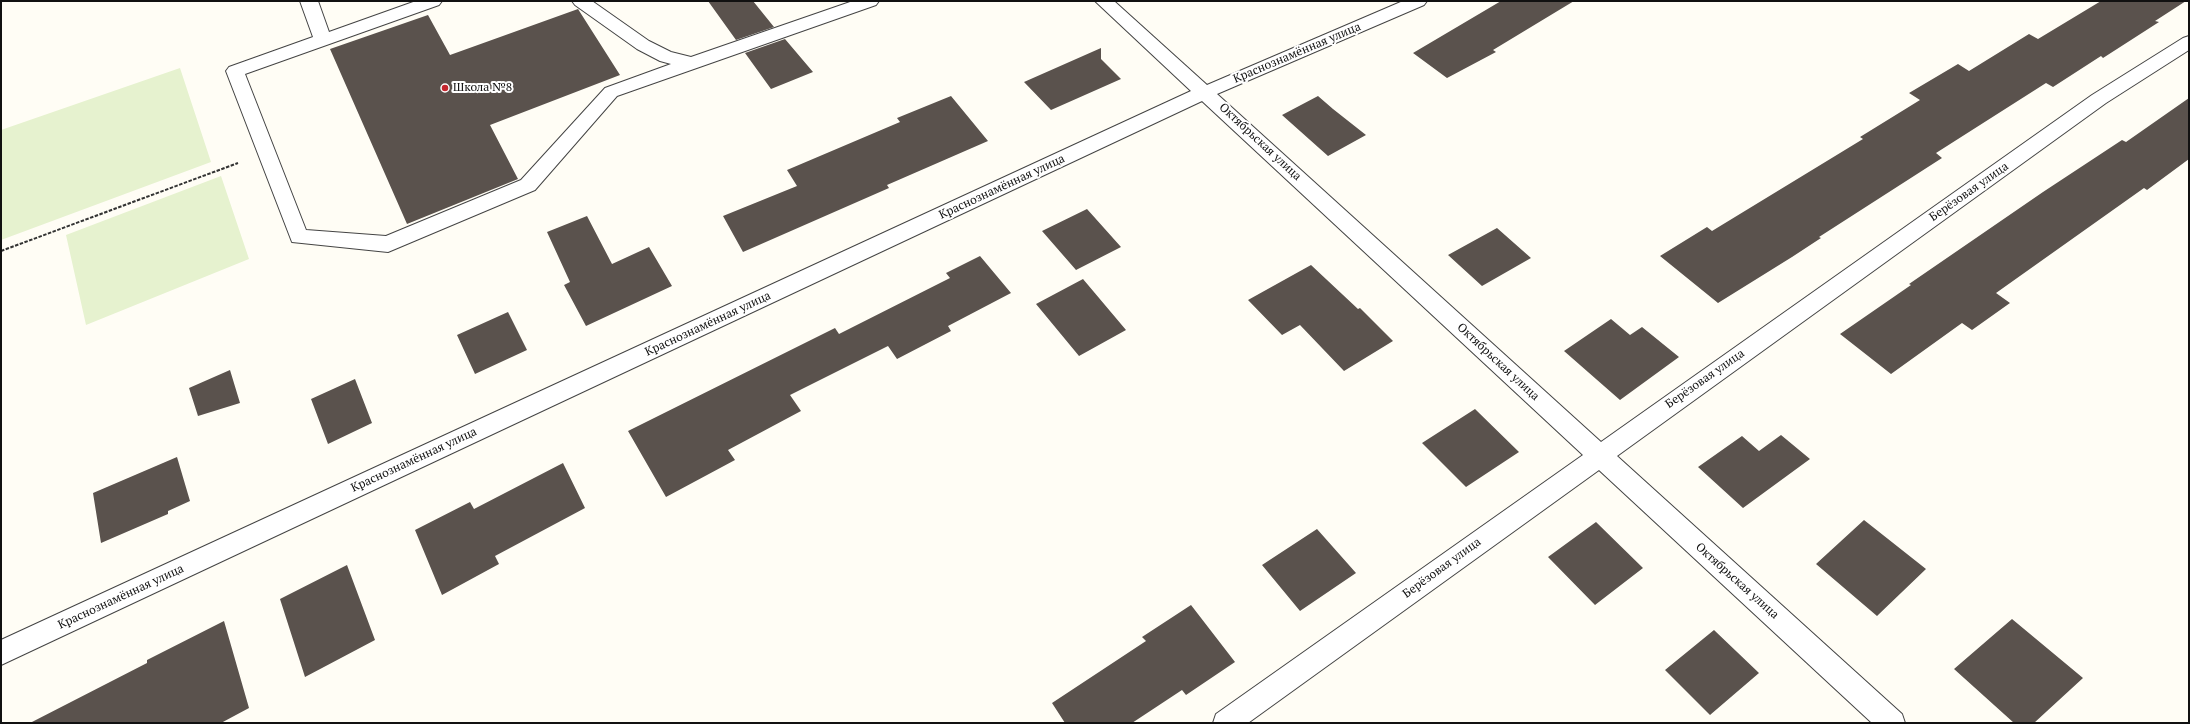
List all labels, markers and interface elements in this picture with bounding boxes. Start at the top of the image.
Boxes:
street label: Краснознамённая улица [1231,20,1363,86]
place label: Школа №8 [453,81,512,95]
marker: Школа №8 [440,83,450,93]
street label: Октябрьская улица [1216,100,1304,184]
street label: Краснознамённая улица [937,151,1067,223]
street label: Берёзовая улица [1927,159,2011,225]
street label: Краснознамённая улица [643,288,773,360]
street label: Октябрьская улица [1454,320,1542,404]
street label: Берёзовая улица [1663,346,1747,412]
street label: Краснознамённая улица [349,424,479,496]
street label: Берёзовая улица [1400,535,1484,601]
street label: Октябрьская улица [1692,540,1782,622]
street label: Краснознамённая улица [56,561,186,633]

